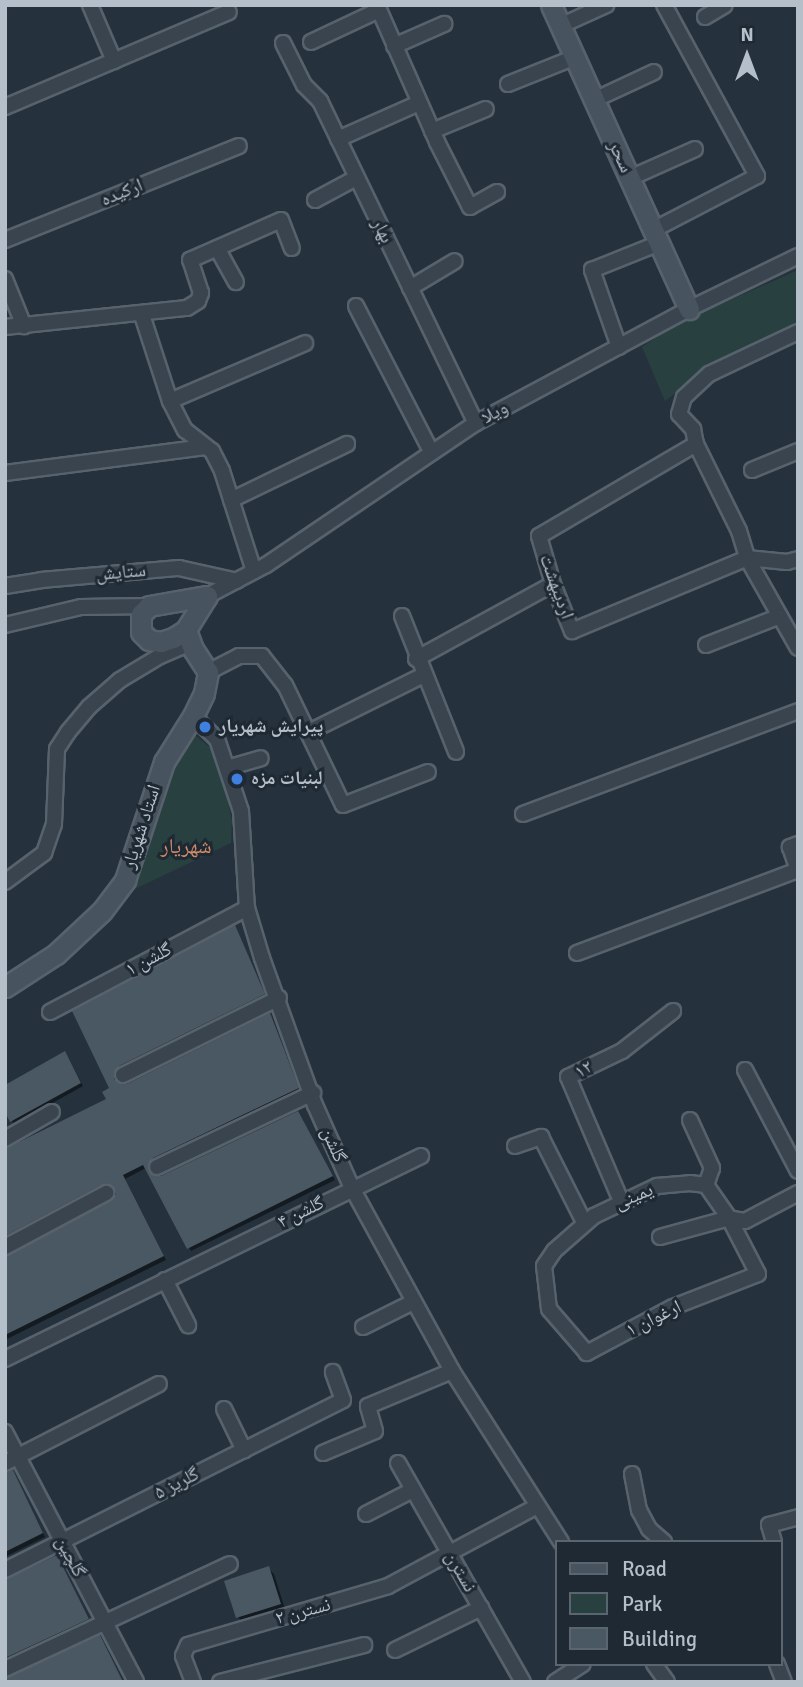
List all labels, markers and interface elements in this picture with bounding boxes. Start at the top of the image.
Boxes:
north arrow [712,21,782,91]
text: N [740,23,754,47]
street label: سحر [603,137,637,177]
street label: ارکیده [98,174,146,212]
street label: بهار [366,215,398,247]
street label: ویلا [478,397,512,429]
street label: اردیبهشت [534,552,578,622]
street label: ستایش [95,559,147,587]
place label: پیرایش شهریار [219,716,323,738]
marker: پیرایش شهریار [197,719,213,735]
place label: لبنیات مزه [251,768,323,790]
marker: لبنیات مزه [229,771,245,787]
street label: استاد شهریار [118,782,166,872]
district label: شهریار [161,833,211,859]
street label: گلشن ۱ [122,938,176,982]
street label: ۱۲ [571,1056,597,1084]
street label: گلشن [315,1124,351,1166]
street label: یمینی [611,1179,657,1215]
street label: گلشن ۴ [274,1192,328,1234]
street label: ارغوان ۱ [623,1296,685,1342]
street label: گلریز ۵ [151,1463,203,1505]
street label: گلچین [50,1533,90,1581]
legend [554,1540,782,1666]
street label: نسترن [439,1547,481,1597]
text: Road [622,1556,667,1582]
text: Park [622,1591,662,1617]
street label: نسترن ۲ [273,1594,333,1630]
text: Building [622,1626,697,1652]

